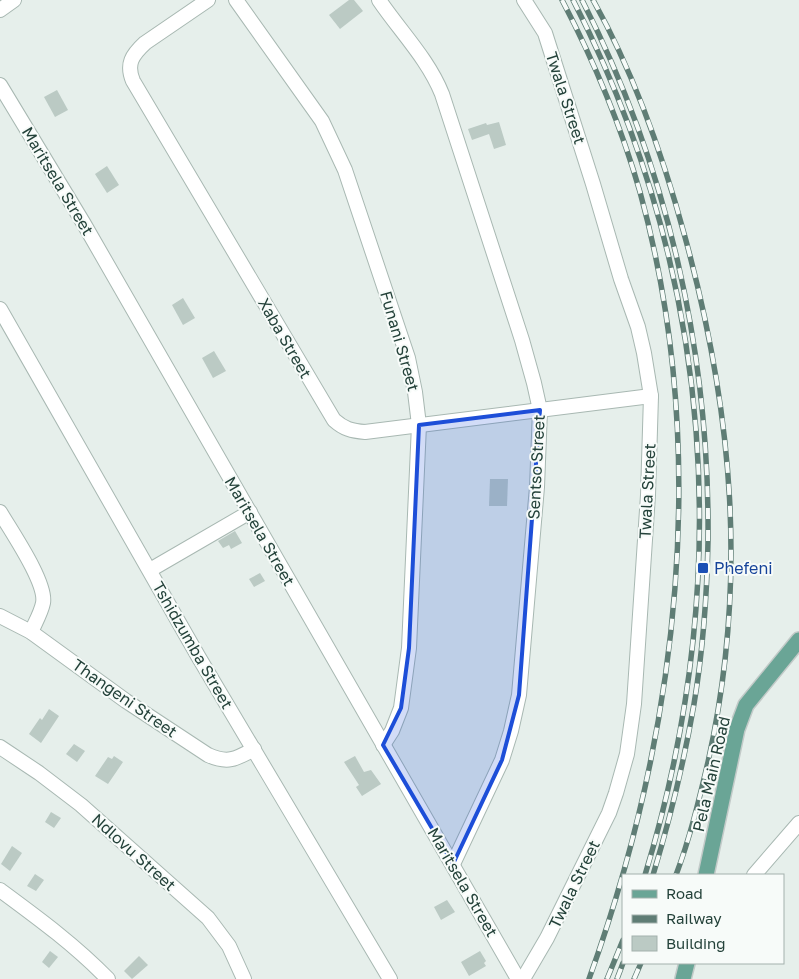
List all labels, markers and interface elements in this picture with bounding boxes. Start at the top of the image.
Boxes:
street label: Twala Street [542,49,590,147]
street label: Maritsela Street [18,123,98,239]
street label: Funani Street [376,288,424,394]
street label: Xaba Street [254,294,316,382]
street label: Sentso Street [523,414,549,520]
street label: Twala Street [635,443,659,539]
street label: Maritsela Street [221,473,299,589]
place label: Phefeni [714,558,773,578]
marker: Phefeni [696,561,710,575]
street label: Tshidzumba Street [148,578,238,712]
street label: Thangeni Street [69,654,181,742]
street label: Pela Main Road [688,714,734,834]
street label: Ndlovu Street [88,809,180,895]
street label: Maritsela Street [424,824,502,940]
street label: Twala Street [544,837,604,931]
legend [622,874,784,964]
text: Road [666,884,703,902]
text: Railway [666,909,722,927]
text: Building [666,934,726,952]

